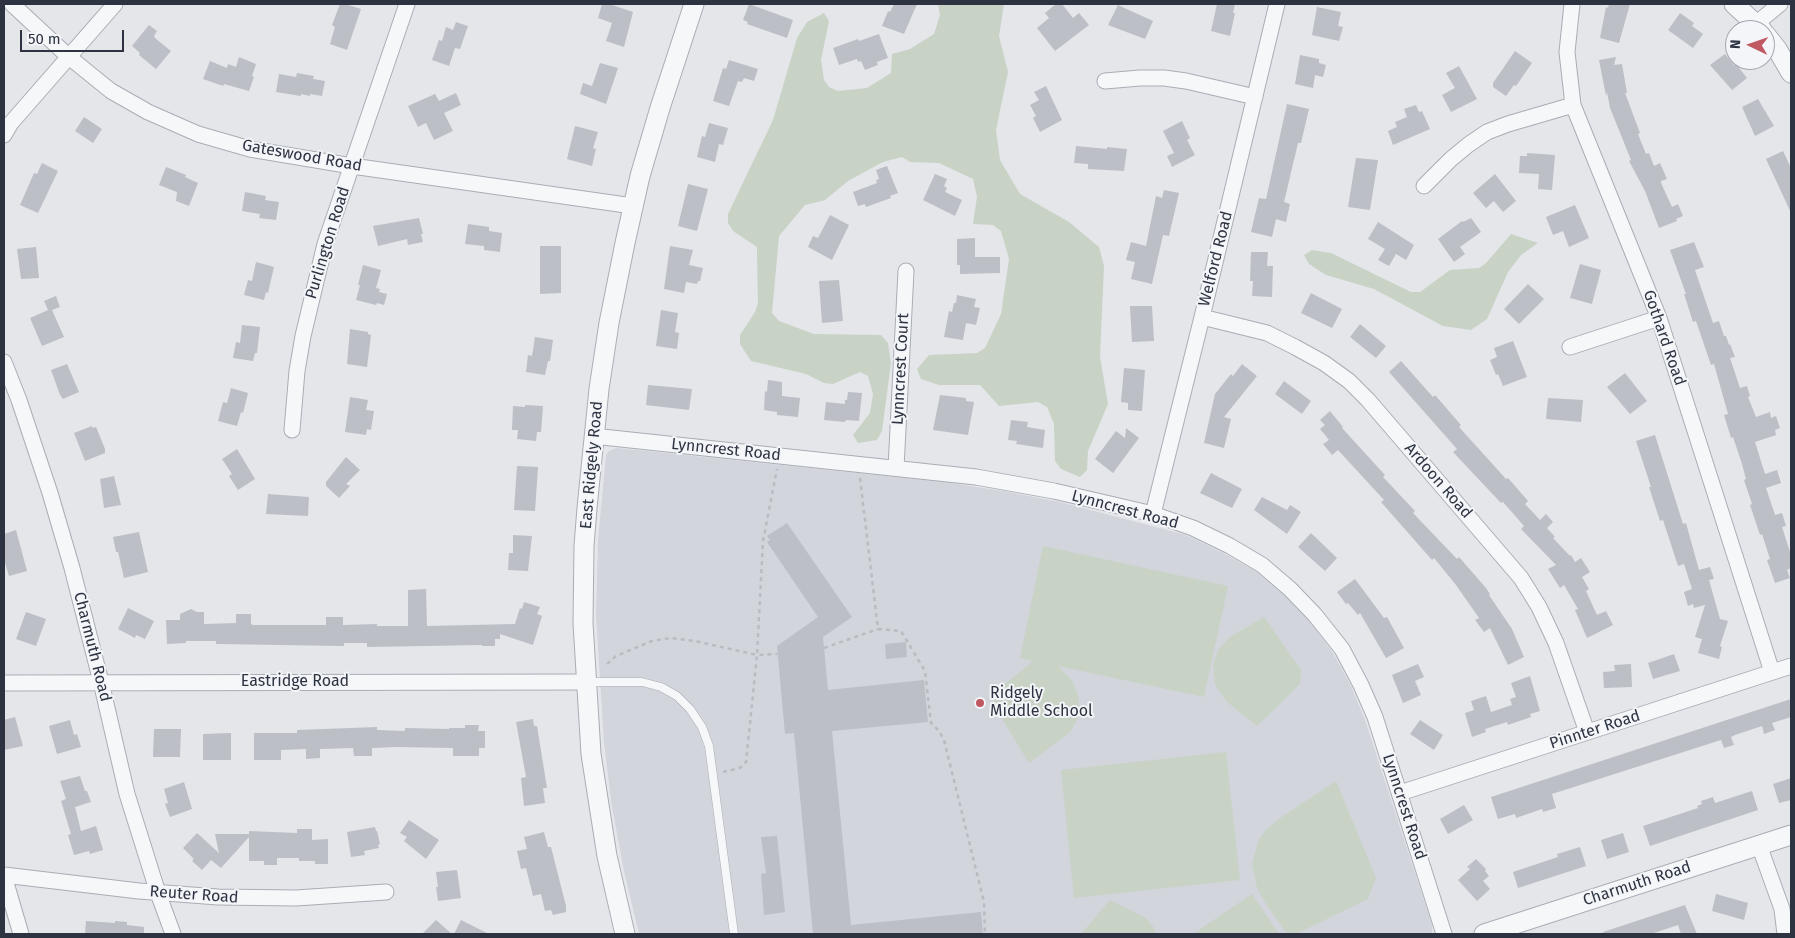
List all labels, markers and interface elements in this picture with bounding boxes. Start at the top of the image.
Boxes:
scale bar [22,20,126,52]
north arrow [1725,20,1775,70]
text: 50 m [28,30,61,48]
text: N [1727,39,1744,49]
street label: Gateswood Road [241,136,363,176]
street label: Purlington Road [302,184,354,302]
street label: Welford Road [1195,209,1237,309]
street label: Gothard Road [1639,288,1689,388]
street label: Lynncrest Court [888,312,914,426]
street label: East Ridgely Road [577,400,607,530]
street label: Lynncrest Road [670,435,782,465]
street label: Ardoon Road [1400,439,1476,523]
street label: Lynncrest Road [1069,487,1181,533]
street label: Charmuth Road [69,590,115,704]
street label: Eastridge Road [241,672,349,692]
place label: Ridgely Middle School [990,684,1093,722]
marker: Ridgely Middle School [974,697,986,709]
street label: Pinnter Road [1547,706,1643,754]
street label: Lynncrest Road [1378,752,1430,862]
street label: Charmuth Road [1581,858,1693,910]
street label: Reuter Road [149,882,239,908]

